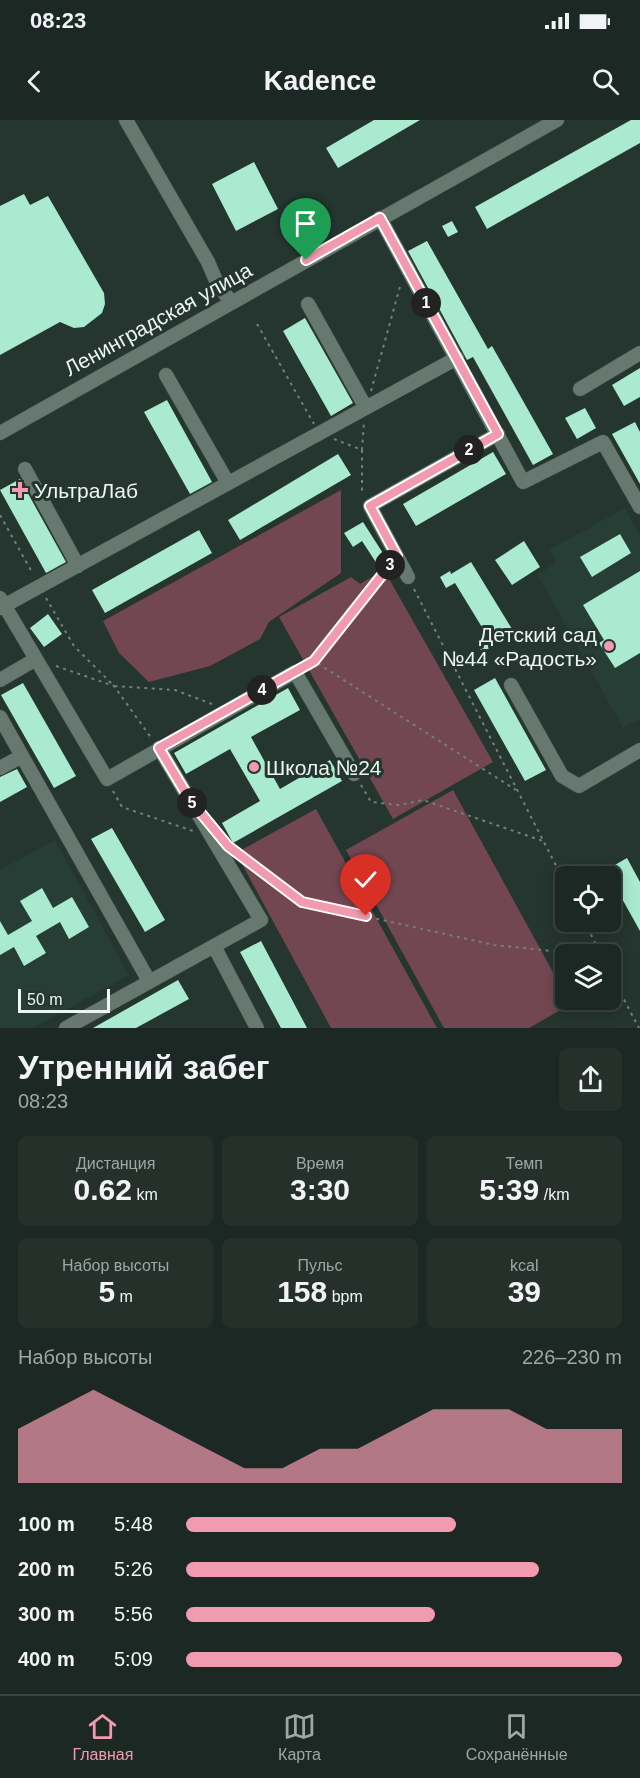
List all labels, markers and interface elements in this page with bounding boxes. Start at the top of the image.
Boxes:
text: 08:23 [30,8,86,33]
icon: back [18,65,51,98]
icon: search [589,65,622,98]
text: Kadence [264,66,376,96]
pin [280,198,331,260]
icon: arrive [289,207,322,240]
street label: Ленинградская улица [60,258,256,380]
pin: 1 [411,288,441,318]
text: 1 [422,294,430,311]
pin: 2 [454,435,484,465]
text: 2 [465,441,473,458]
place label: УльтраЛаб [34,479,138,502]
marker: УльтраЛаб [11,481,29,499]
pin: 3 [375,550,405,580]
text: 3 [386,556,394,573]
place label: Детский сад №44 «Радость» [442,623,597,670]
marker: Детский сад №44 «Радость» [602,639,616,653]
pin: 4 [247,675,277,705]
text: 4 [258,681,266,698]
place label: Школа №24 [266,756,382,779]
marker: Школа №24 [247,760,261,774]
pin: 5 [177,788,207,818]
text: 5 [188,794,196,811]
pin [340,854,391,916]
icon: check [349,863,382,896]
map controls [555,866,621,1010]
button: locate [555,866,621,932]
button: layers [555,944,621,1010]
scale bar [18,986,110,1013]
text: 50 m [27,991,63,1008]
button: share [559,1048,622,1111]
text: Утренний забег [18,1049,270,1086]
text: 08:23 [18,1090,68,1112]
text: Дистанция [76,1155,155,1172]
text: Время [296,1155,344,1172]
text: Темп [506,1155,543,1172]
text: 0.62 [74,1173,132,1206]
text: 3:30 [290,1173,350,1206]
text: 5:39 [479,1173,539,1206]
text: km [132,1186,158,1203]
text: /km [539,1186,569,1203]
text: Набор высоты [62,1257,169,1274]
text: Пульс [298,1257,342,1274]
text: kcal [510,1257,539,1274]
text: 5 [98,1275,115,1308]
text: 158 [277,1275,327,1308]
text: 39 [508,1275,541,1308]
text: m [115,1288,133,1305]
text: bpm [327,1288,363,1305]
text: Набор высоты [18,1346,152,1368]
text: 226–230 m [522,1346,622,1368]
text: 100 m [18,1513,75,1535]
text: 5:48 [114,1513,153,1535]
text: 200 m [18,1558,75,1580]
text: 5:26 [114,1558,153,1580]
text: 300 m [18,1603,75,1625]
text: 5:56 [114,1603,153,1625]
text: 400 m [18,1648,75,1670]
text: 5:09 [114,1648,153,1670]
tab: Главная [72,1710,133,1764]
tab: Карта [278,1710,321,1764]
tab: Сохранённые [466,1710,568,1764]

